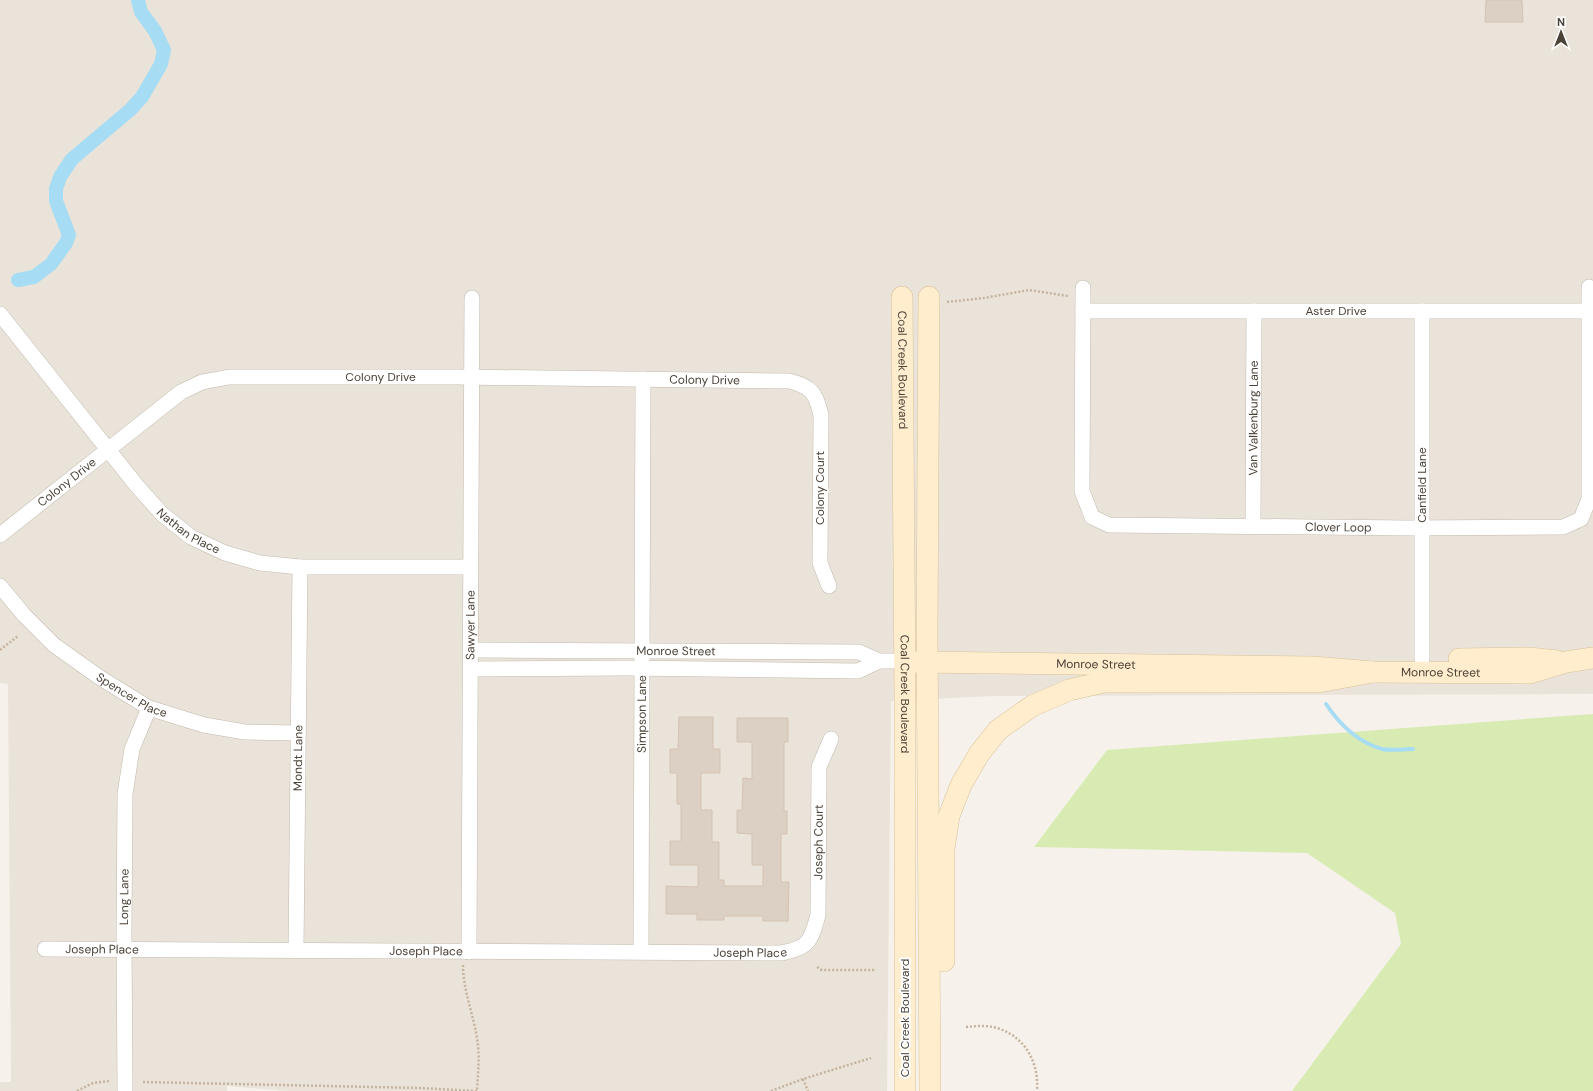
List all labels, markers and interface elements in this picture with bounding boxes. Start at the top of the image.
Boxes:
north arrow [1541,12,1581,52]
text: N [1557,15,1565,29]
street label: Aster Drive [1305,303,1367,319]
street label: Coal Creek Boulevard [894,311,911,429]
street label: Van Valkenburg Lane [1245,360,1262,476]
street label: Colony Drive [345,369,416,385]
street label: Colony Drive [669,372,740,388]
street label: Canfield Lane [1414,447,1430,523]
street label: Colony Court [812,451,828,525]
street label: Colony Drive [34,454,99,510]
street label: Nathan Place [153,505,223,557]
street label: Clover Loop [1305,519,1372,536]
street label: Sawyer Lane [462,590,479,660]
street label: Coal Creek Boulevard [897,635,913,753]
street label: Monroe Street [636,643,716,659]
street label: Monroe Street [1056,656,1136,673]
street label: Monroe Street [1401,664,1481,681]
street label: Spencer Place [93,669,169,721]
street label: Simpson Lane [634,675,650,753]
street label: Mondt Lane [290,725,306,791]
street label: Joseph Court [810,804,827,880]
street label: Long Lane [116,868,132,925]
street label: Joseph Place [65,941,139,958]
street label: Joseph Place [389,943,463,959]
street label: Joseph Place [713,944,789,961]
street label: Coal Creek Boulevard [897,959,913,1077]

